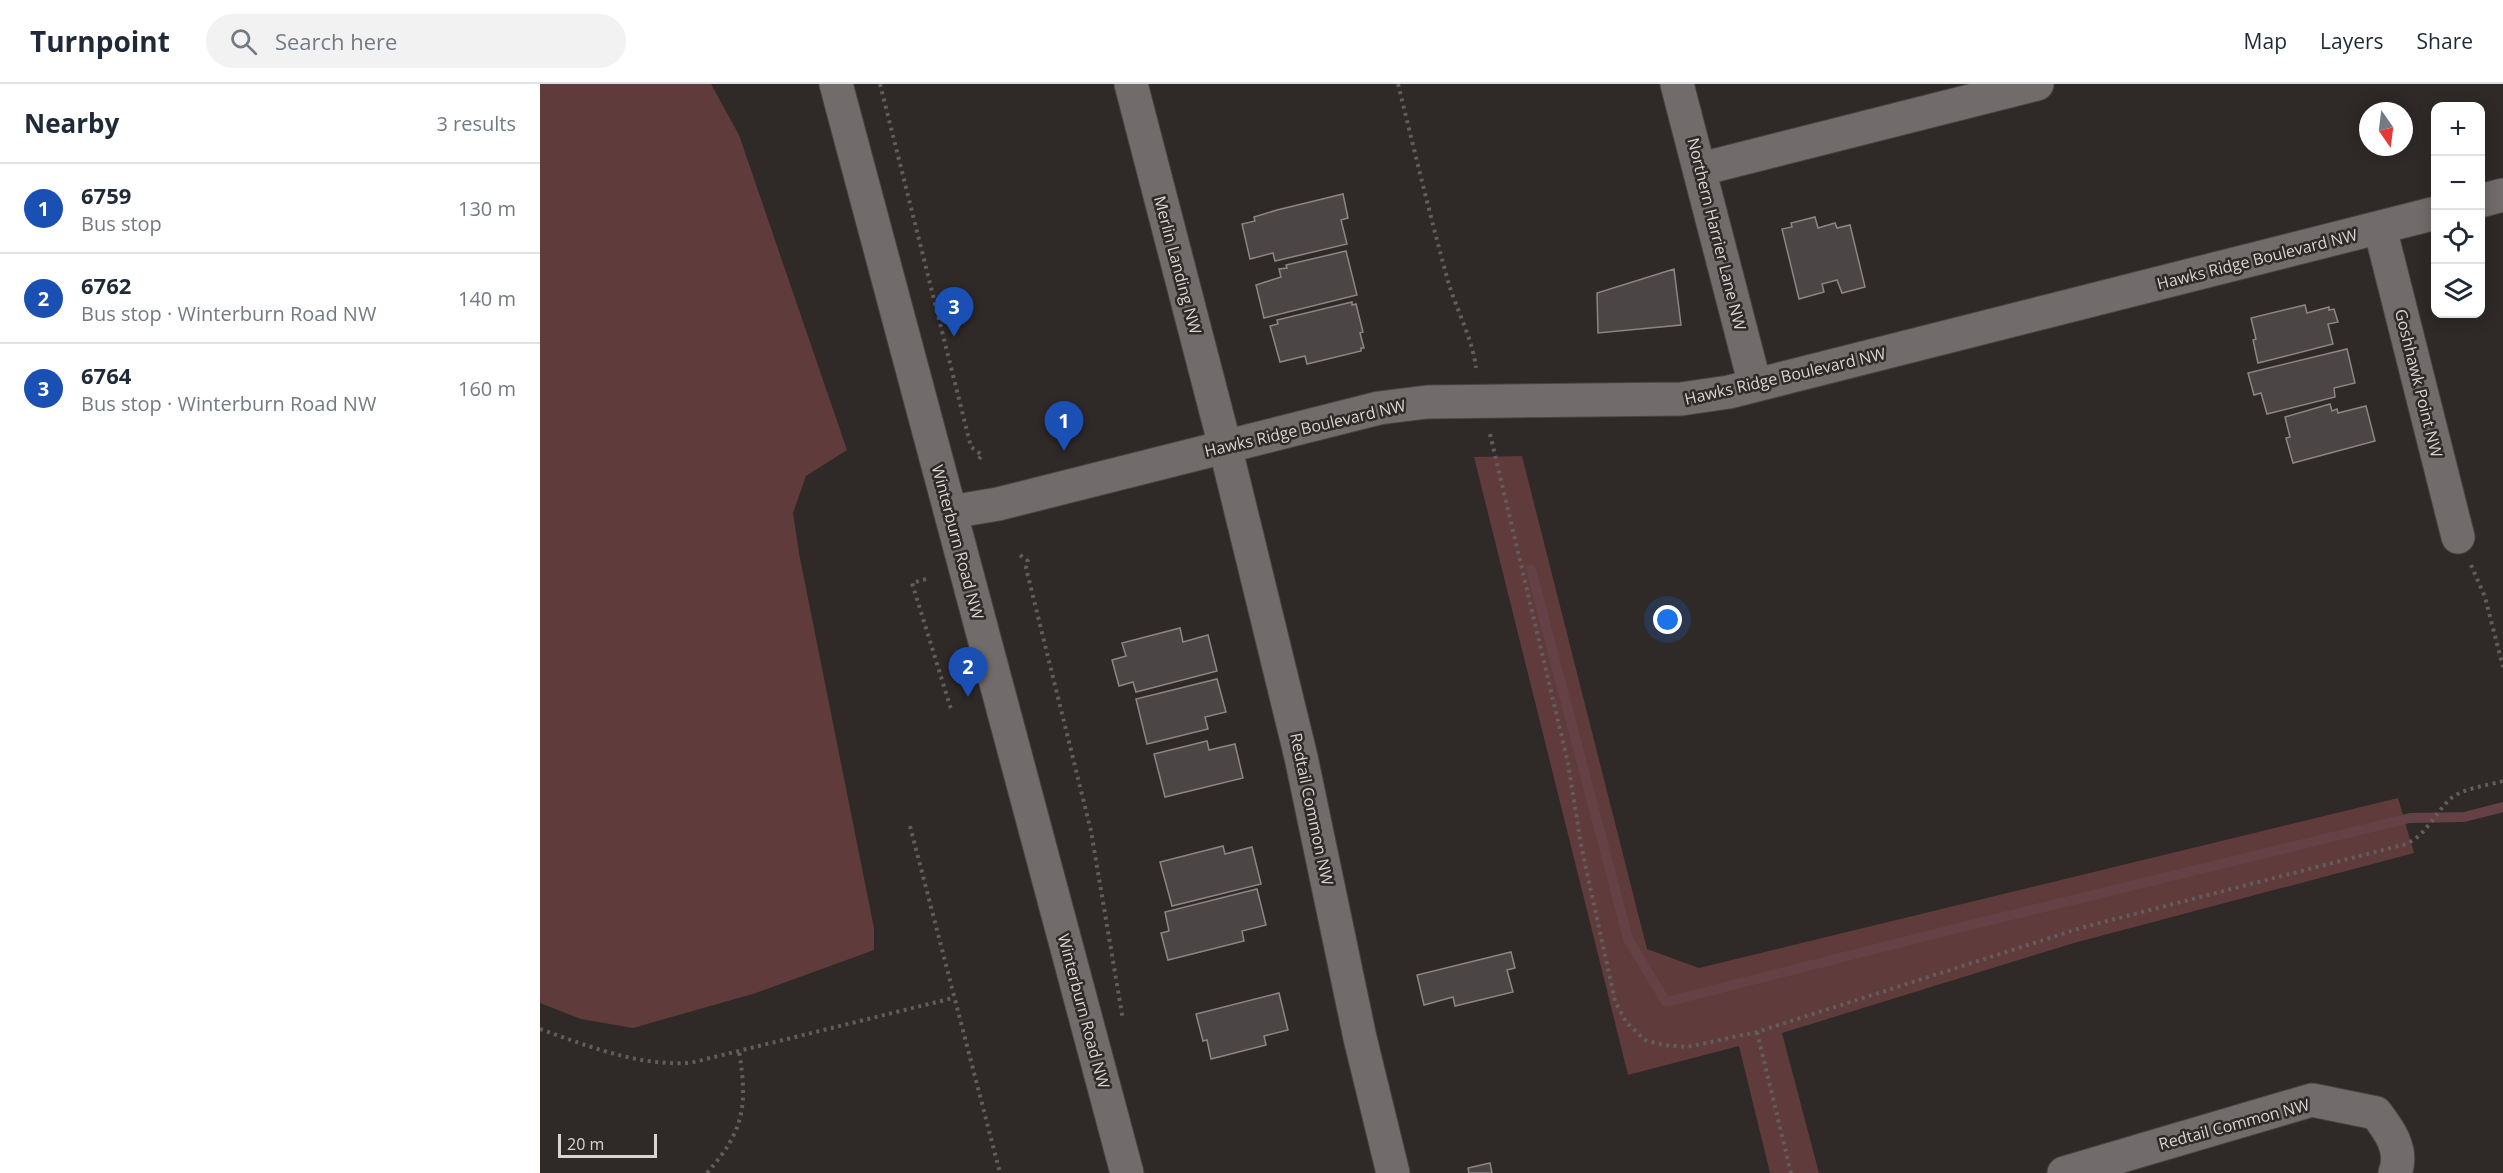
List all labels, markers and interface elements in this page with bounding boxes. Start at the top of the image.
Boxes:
search box [206,14,626,68]
text: Turnpoint [30,22,170,60]
icon: search [227,25,260,58]
text: Search here [275,26,397,56]
text: Map [2244,27,2287,55]
text: Layers [2320,27,2384,55]
text: Share [2417,27,2473,55]
north arrow [2359,102,2413,156]
map controls [2431,102,2485,318]
button: + [2431,102,2485,156]
text: Nearby [24,105,119,141]
text: 3 results [436,110,516,137]
street label: Northern Harrier Lane NW [1682,135,1752,333]
button: − [2431,156,2485,210]
text: 6759 [81,180,131,210]
street label: Merlin Landing NW [1149,193,1207,337]
text: 1 [38,195,49,222]
text: 130 m [458,195,516,222]
text: Bus stop [81,210,162,237]
button: locate [2431,210,2485,264]
street label: Hawks Ridge Boulevard NW [2154,223,2360,295]
button: layers [2431,264,2485,318]
text: 6762 [81,270,131,300]
text: 2 [38,285,49,312]
text: 140 m [458,285,516,312]
pin: 3 [934,288,974,337]
text: Bus stop · Winterburn Road NW [81,300,376,327]
street label: Goshhawk Point NW [2390,307,2448,460]
street label: Hawks Ridge Boulevard NW [1682,342,1888,410]
text: 6764 [81,360,131,390]
text: 3 [38,375,49,402]
text: 160 m [458,375,516,402]
text: Bus stop · Winterburn Road NW [81,390,376,417]
street label: Hawks Ridge Boulevard NW [1202,394,1408,462]
pin: 1 [1044,402,1084,451]
street label: Winterburn Road NW [927,462,989,622]
your location [1653,605,1682,634]
pin: 2 [948,648,988,697]
street label: Redtail Common NW [1285,731,1339,887]
street label: Winterburn Road NW [1053,931,1115,1091]
street label: Redtail Common NW [2156,1093,2312,1155]
scale bar [558,1131,657,1158]
text: 20 m [567,1133,604,1155]

